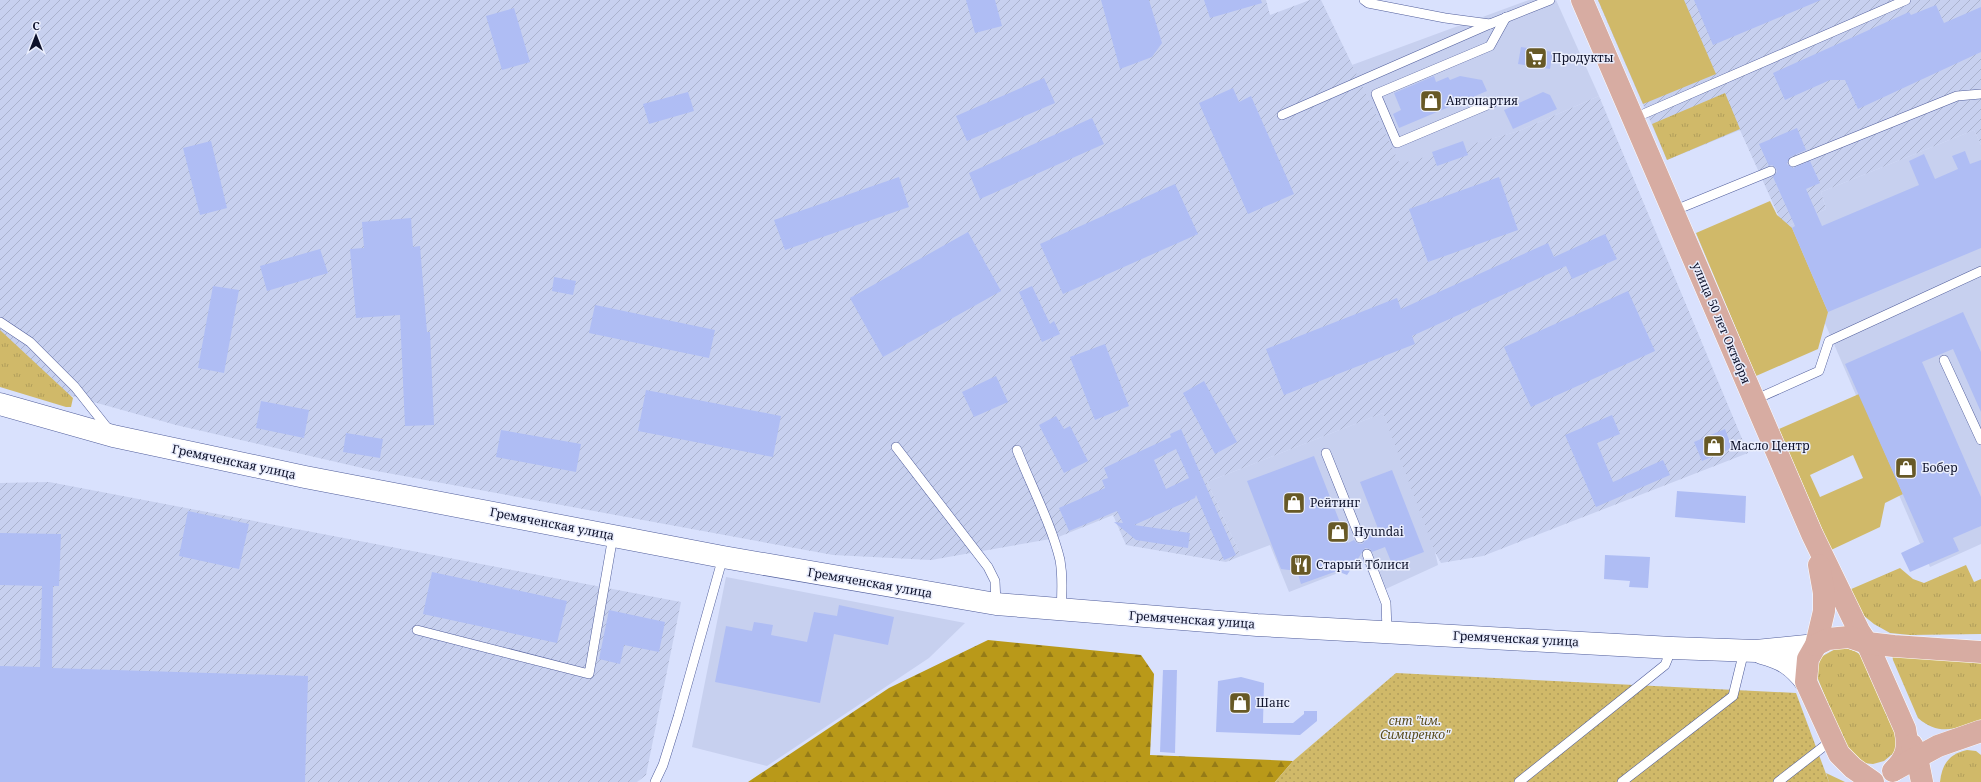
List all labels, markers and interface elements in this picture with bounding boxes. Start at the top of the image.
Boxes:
north arrow [16,16,56,56]
text: С [32,18,40,33]
supermarket icon: Продукты [1523,45,1549,71]
place label: Продукты [1552,49,1614,66]
shop icon: Автопартия [1418,88,1444,114]
place label: Автопартия [1446,92,1518,109]
street label: улица 50 лет Октября [1688,259,1755,386]
shop icon: Масло Центр [1701,433,1727,459]
place label: Масло Центр [1730,437,1810,454]
street label: Гремяченская улица [170,440,298,483]
shop icon: Бобер [1893,455,1919,481]
place label: Бобер [1922,459,1958,476]
shop icon: Рейтинг [1281,490,1307,516]
place label: Рейтинг [1310,494,1360,511]
street label: Гремяченская улица [488,503,616,544]
shop icon: Hyundai [1325,519,1351,545]
place label: Hyundai [1354,523,1404,540]
restaurant icon: Старый Тблиси [1288,552,1314,578]
place label: Старый Тблиси [1316,556,1409,573]
street label: Гремяченская улица [806,563,934,602]
street label: Гремяченская улица [1128,607,1256,632]
street label: Гремяченская улица [1452,627,1580,650]
shop icon: Шанс [1227,690,1253,716]
place label: Шанс [1256,694,1290,711]
park label: снт "им. Симиренко" [1380,712,1451,743]

